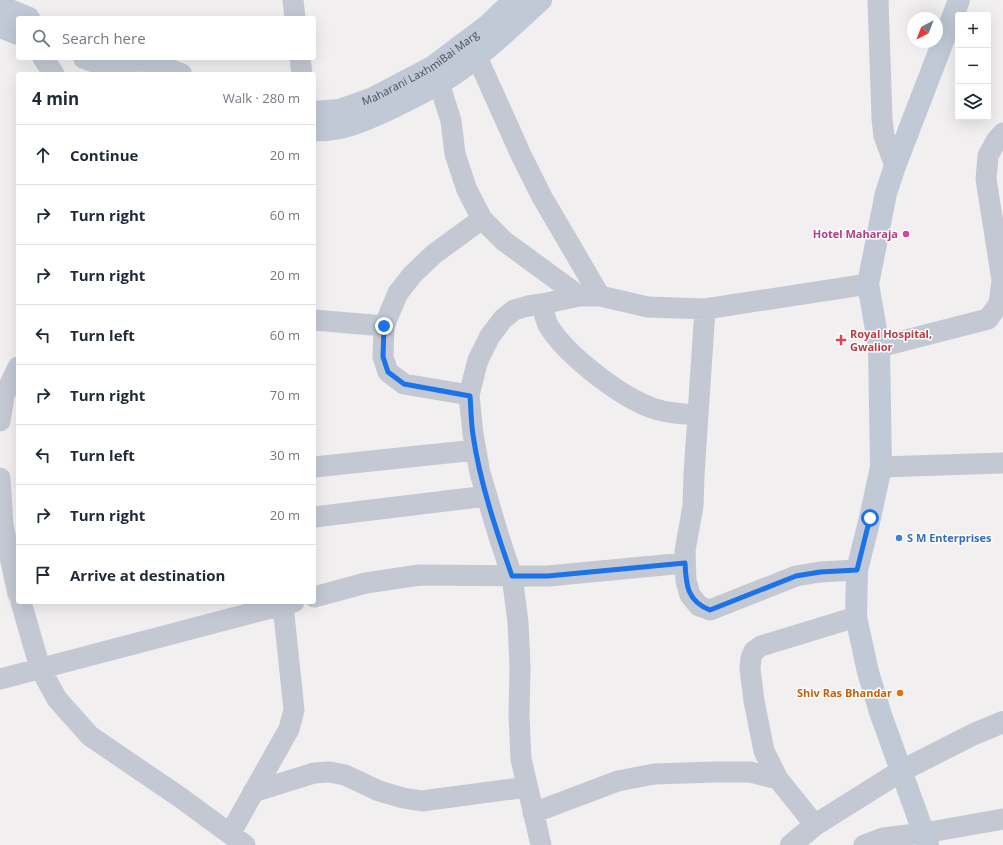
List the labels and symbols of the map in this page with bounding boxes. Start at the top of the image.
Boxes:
north arrow [907,12,943,48]
street label: Maharani LaxhmiBai Marg [360,27,481,108]
place label: Hotel Maharaja [813,226,898,241]
marker: Hotel Maharaja [901,229,911,239]
route end [375,317,393,335]
place label: Royal Hospital, Gwalior [850,326,932,354]
marker: Royal Hospital, Gwalior [835,334,847,346]
route start [861,509,879,527]
place label: S M Enterprises [907,530,992,545]
marker: S M Enterprises [894,533,904,543]
place label: Shiv Ras Bhandar [797,685,892,700]
marker: Shiv Ras Bhandar [895,688,905,698]

